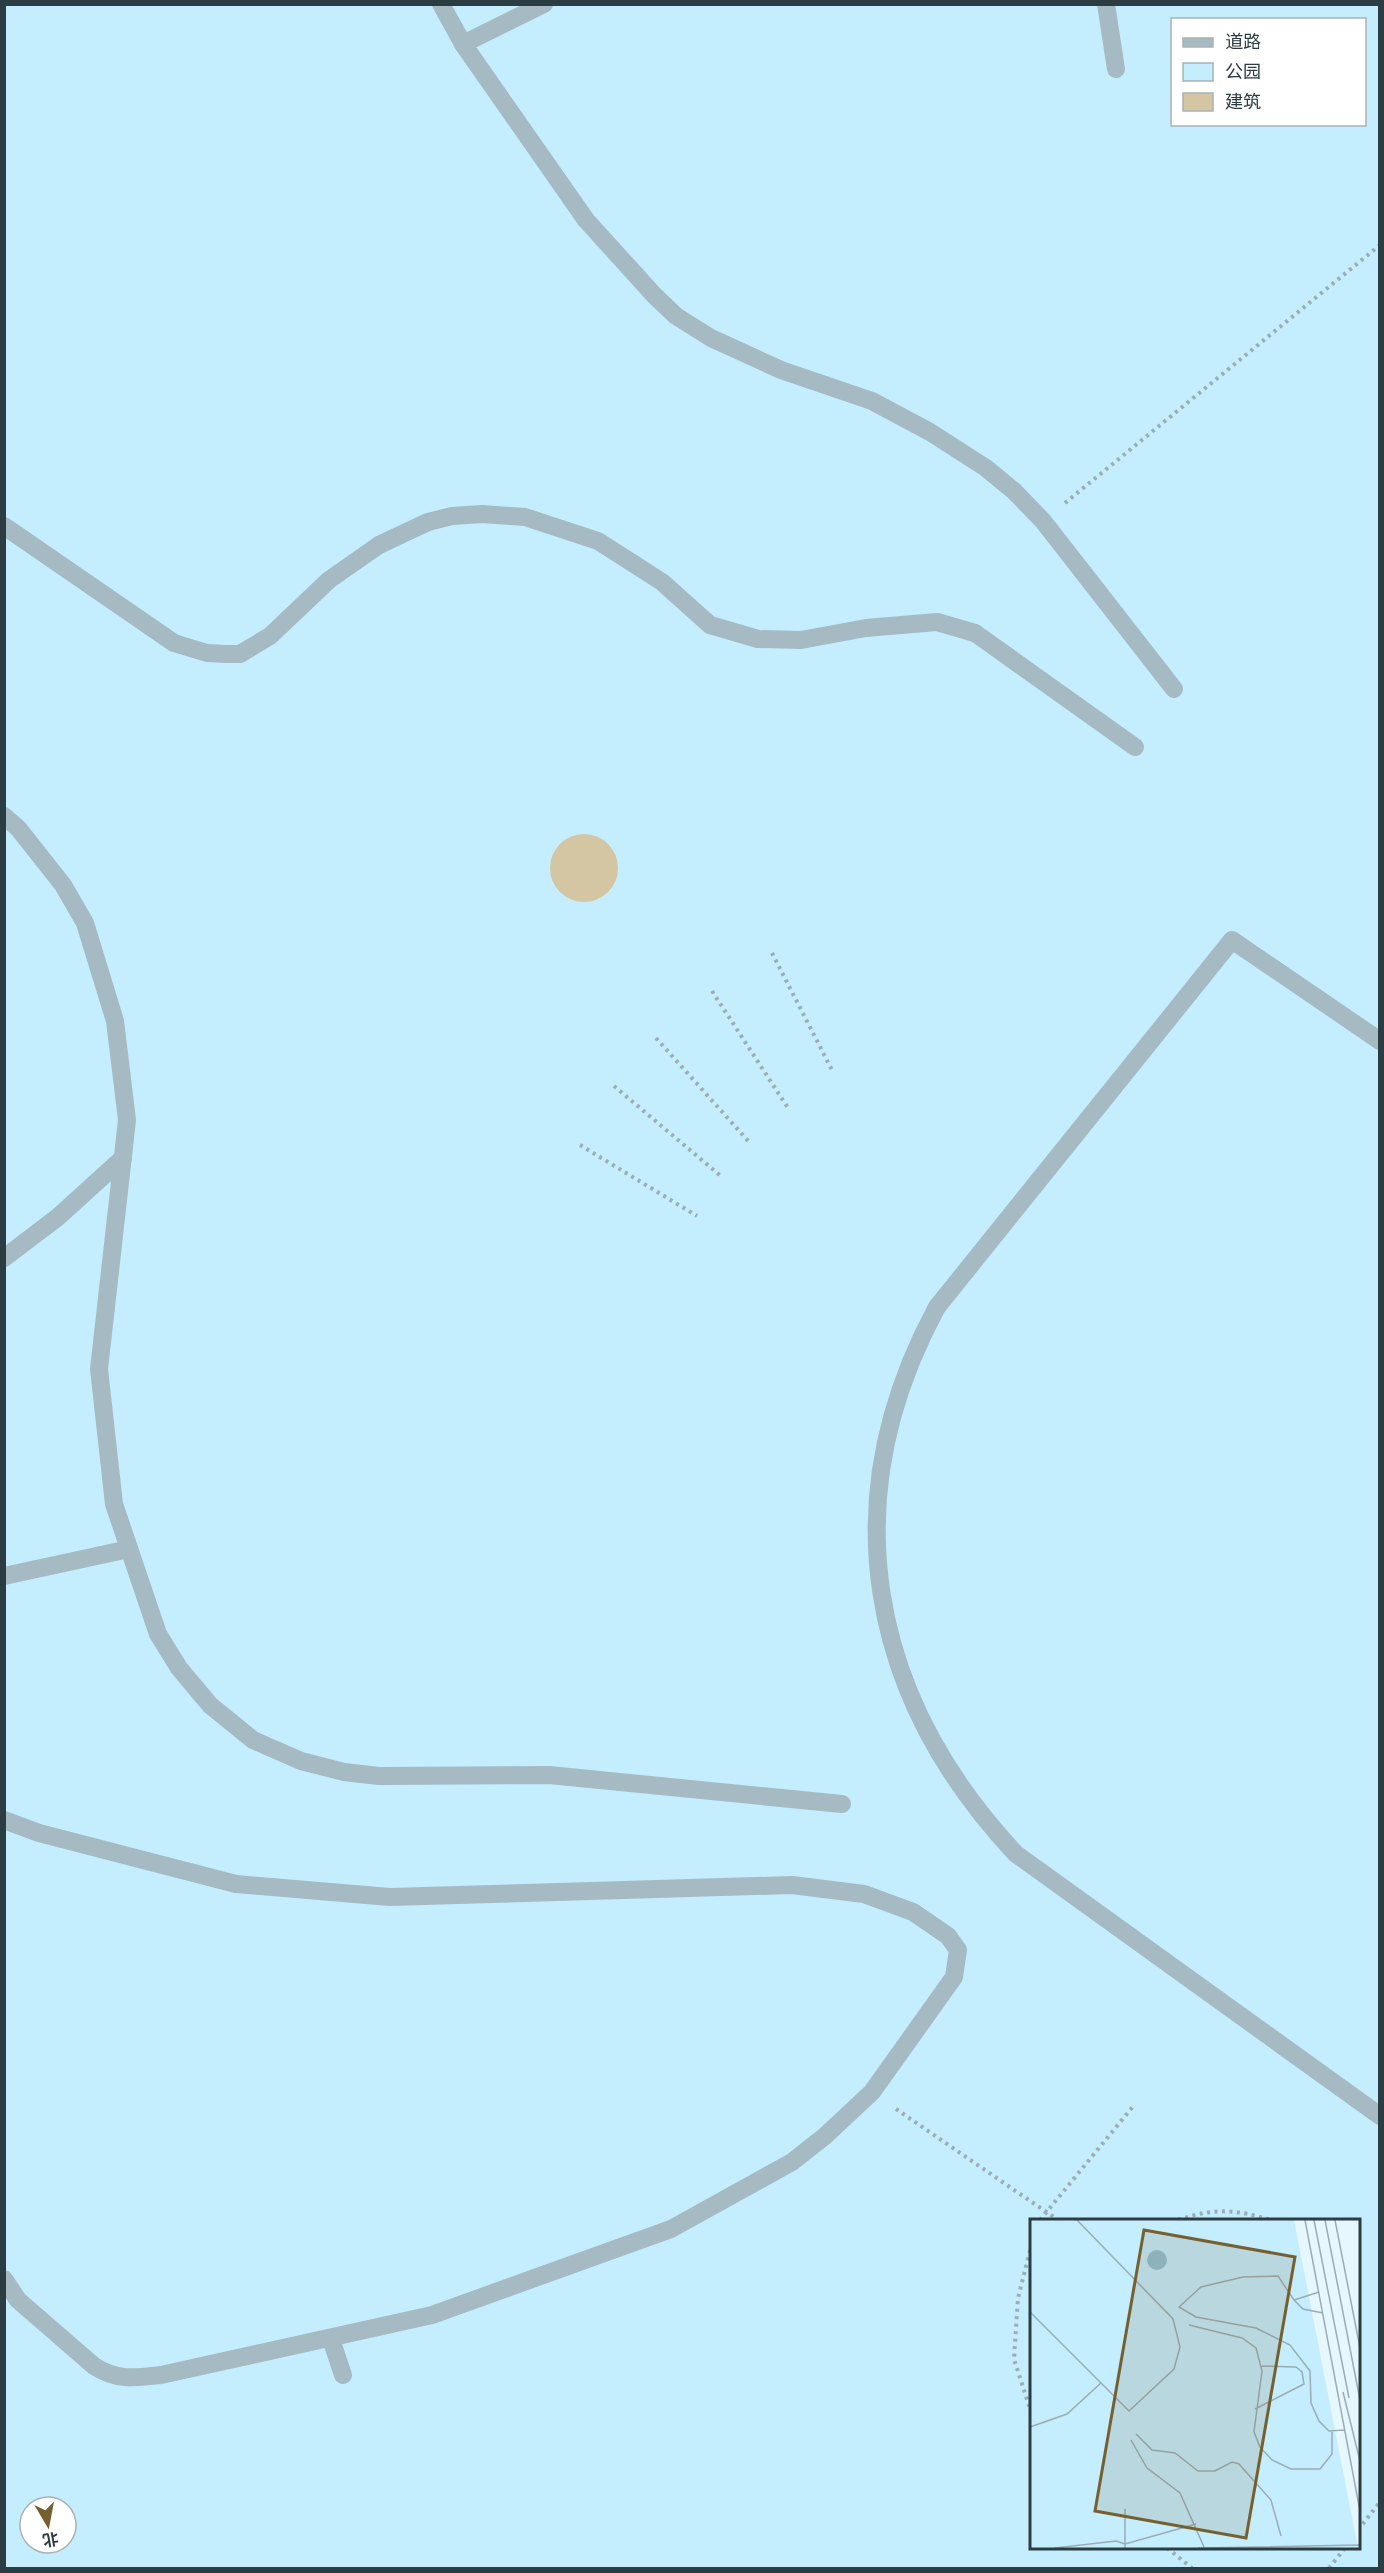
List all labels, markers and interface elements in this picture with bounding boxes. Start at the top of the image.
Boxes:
legend [1171,18,1366,126]
text: 道路 [1225,30,1261,54]
text: 公园 [1225,60,1261,84]
text: 建筑 [1225,90,1261,114]
inset map [1030,2219,1360,2549]
north arrow [18,2495,78,2555]
text: 北 [41,2528,60,2551]

